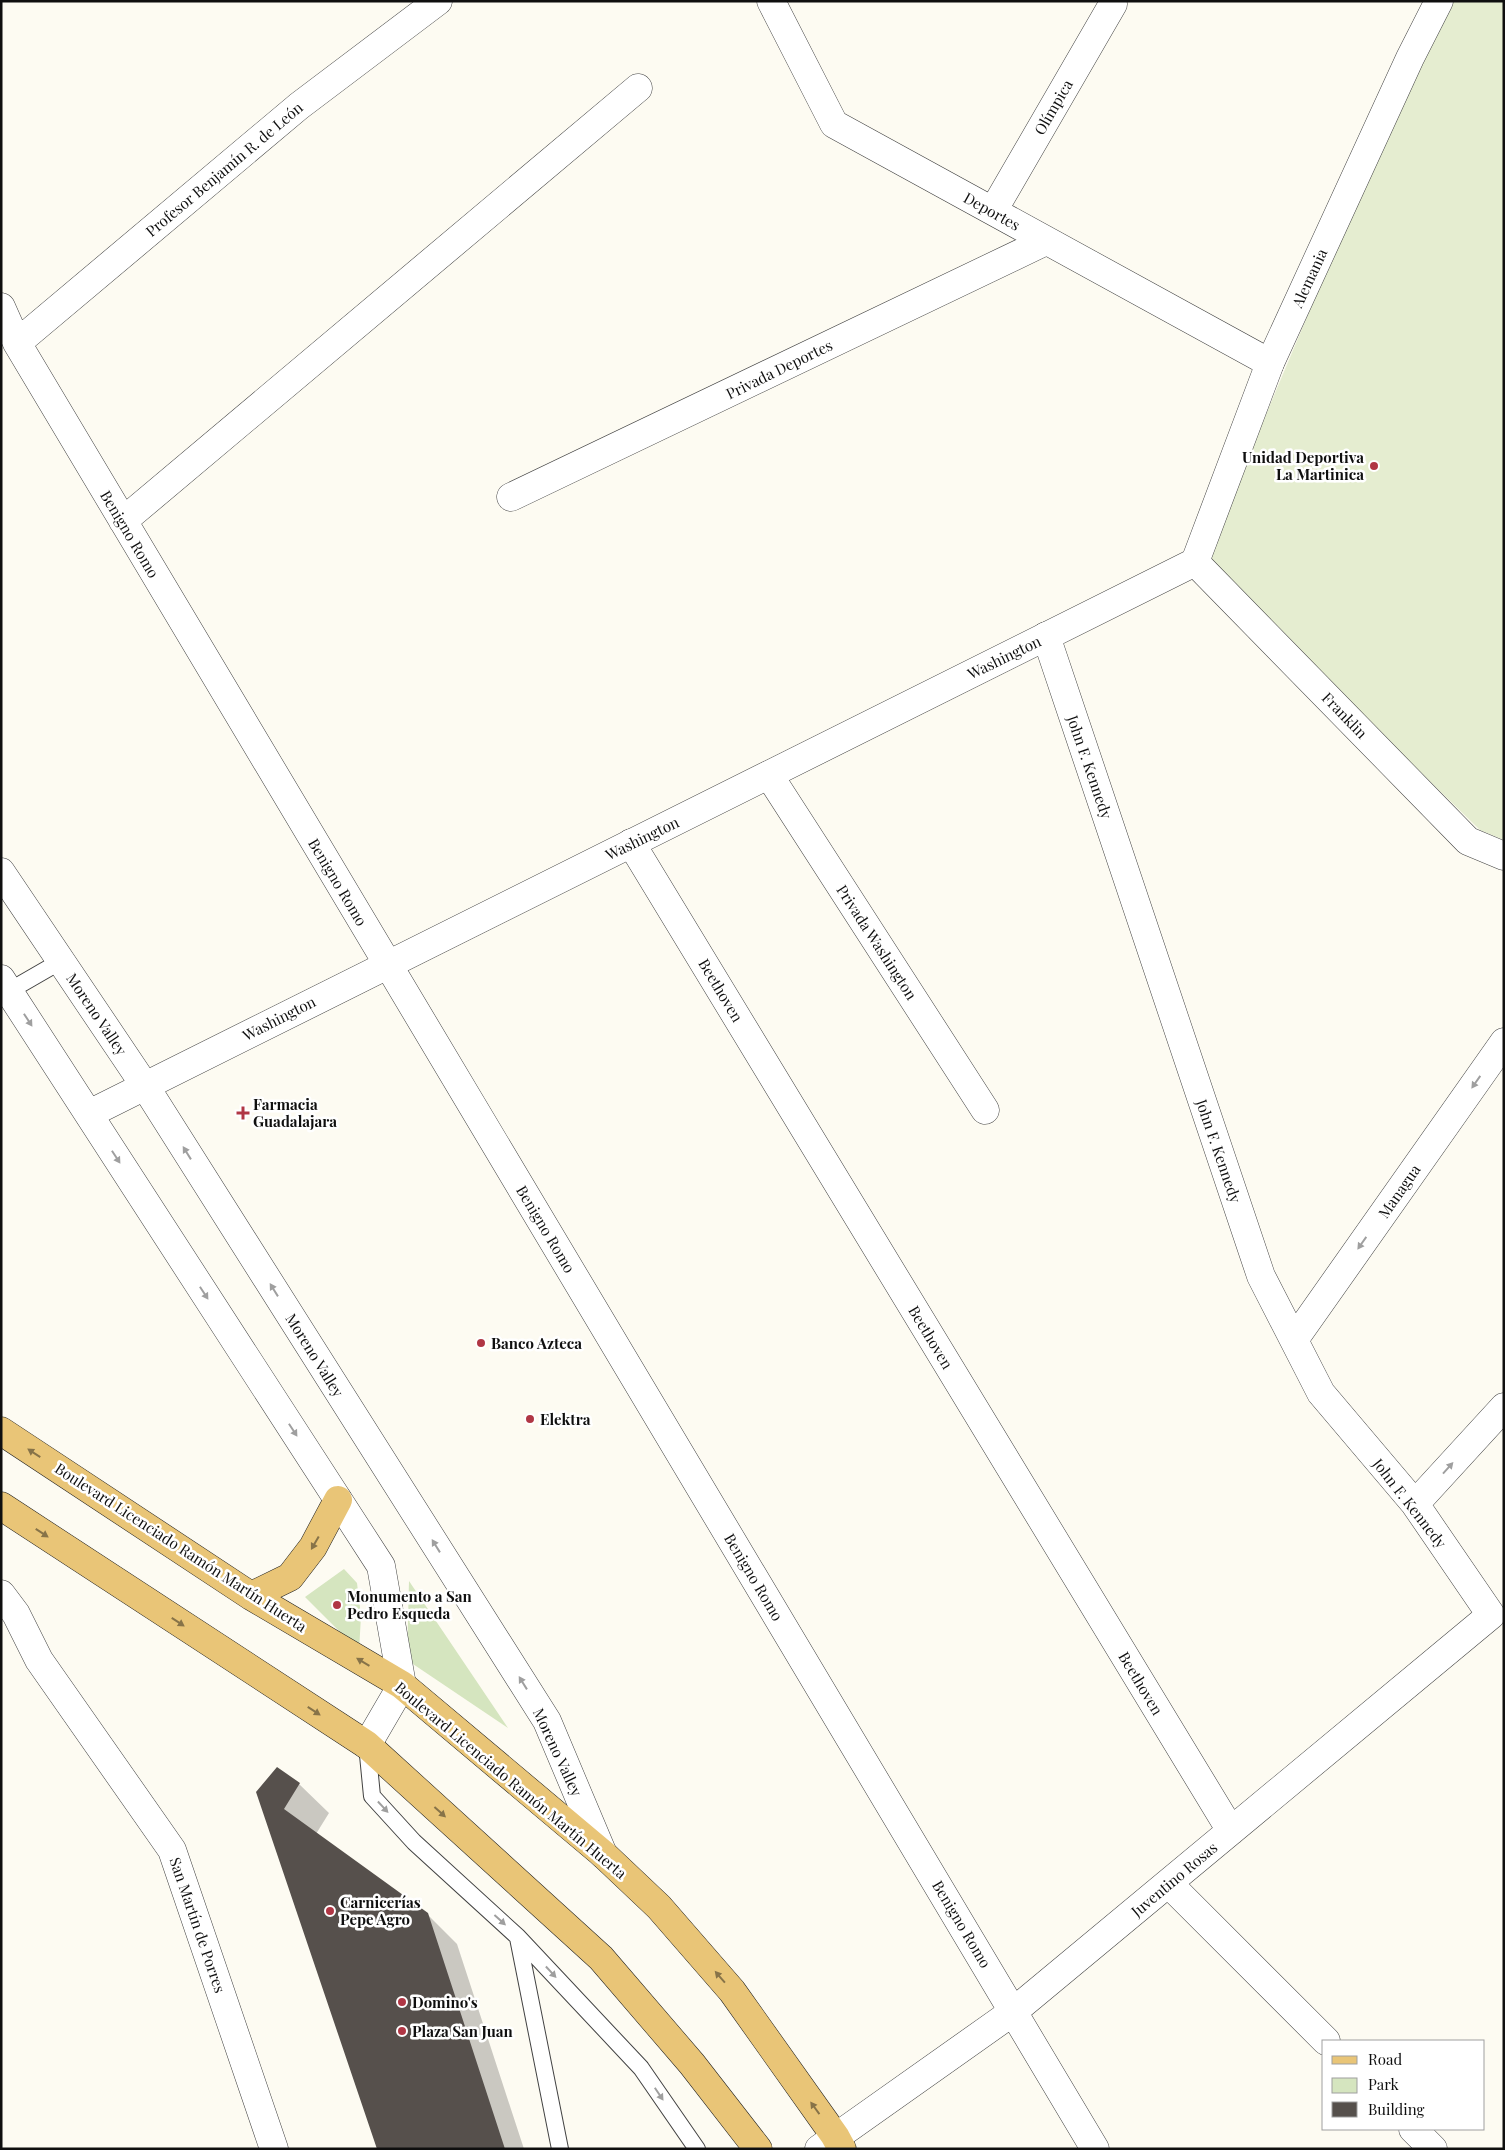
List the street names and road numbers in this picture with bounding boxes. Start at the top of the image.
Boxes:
street label: Olímpica [1029,75,1077,138]
street label: Profesor Benjamín R. de León [141,97,307,241]
street label: Deportes [960,187,1024,235]
street label: Alemania [1286,245,1332,312]
street label: Privada Deportes [723,335,835,403]
street label: Benigno Romo [96,487,164,581]
street label: Washington [963,631,1044,684]
street label: Franklin [1318,688,1372,743]
street label: John F. Kennedy [1063,711,1117,822]
street label: Washington [601,812,682,865]
street label: Benigno Romo [304,835,372,929]
street label: Privada Washington [832,881,922,1003]
street label: Beethoven [694,955,748,1025]
street label: Moreno Valley [62,969,132,1059]
street label: Washington [238,991,319,1045]
street label: John F. Kennedy [1192,1095,1246,1206]
street label: Managua [1373,1160,1425,1222]
street label: Benigno Romo [512,1182,580,1276]
street label: Beethoven [904,1302,958,1372]
street label: Moreno Valley [281,1309,349,1401]
street label: John F. Kennedy [1368,1453,1452,1552]
street label: Boulevard Licenciado Ramón Martín Huerta [51,1458,311,1636]
street label: Benigno Romo [720,1530,788,1624]
street label: Beethoven [1114,1648,1168,1718]
street label: Boulevard Licenciado Ramón Martín Huerta [391,1677,631,1883]
street label: Moreno Valley [529,1705,587,1800]
street label: Juventino Rosas [1126,1837,1221,1922]
street label: San Martín de Porres [165,1855,231,1995]
street label: Benigno Romo [928,1877,996,1971]

